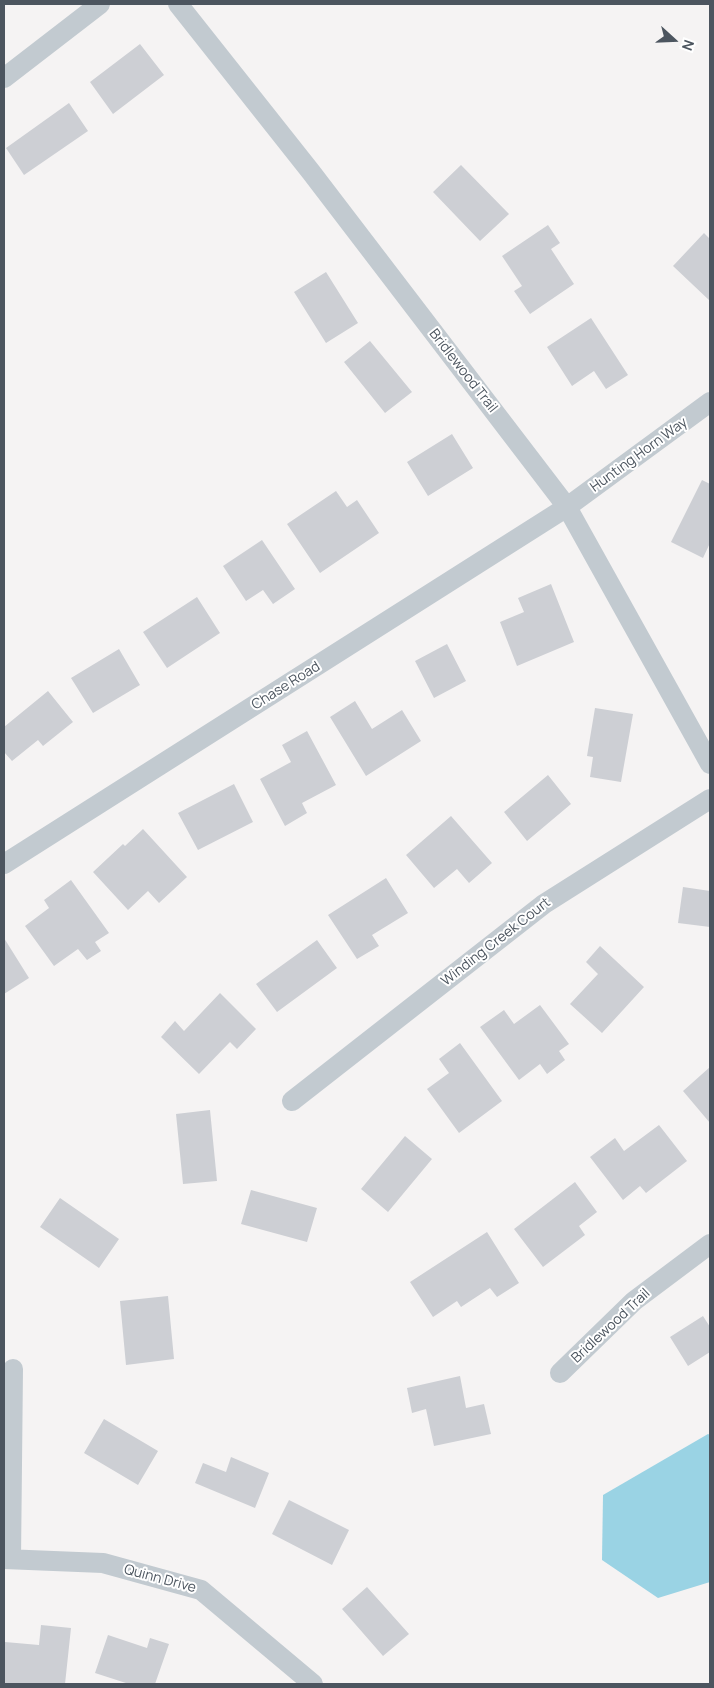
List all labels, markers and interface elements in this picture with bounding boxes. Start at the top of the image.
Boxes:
north arrow [649,15,699,65]
text: N [678,37,699,53]
street label: Bridlewood Trail [425,326,501,416]
street label: Hunting Horn Way [587,414,691,496]
street label: Chase Road [249,658,323,714]
street label: Winding Creek Court [438,894,554,990]
street label: Bridlewood Trail [568,1285,654,1367]
street label: Quinn Drive [122,1561,198,1597]

